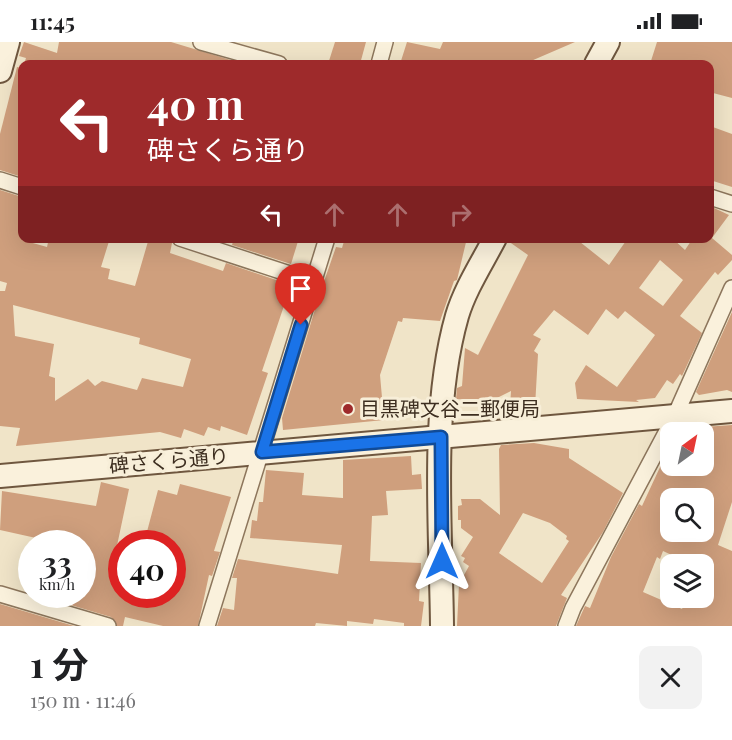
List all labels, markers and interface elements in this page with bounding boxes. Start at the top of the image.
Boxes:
text: 11:45 [30,6,75,36]
text: 40 m [147,75,244,131]
icon: left [48,84,126,162]
text: 碑さくら通り [147,131,309,167]
icon: left [255,198,288,231]
icon: ahead [318,198,351,231]
icon: ahead [381,198,414,231]
icon: right [444,198,477,231]
pin [275,263,326,325]
icon: arrive [284,272,317,305]
place label: 目黒碑文谷二郵便局 [360,394,540,421]
marker: 目黒碑文谷二郵便局 [341,402,355,416]
north arrow [660,422,714,476]
map controls [660,422,714,608]
street label: 碑さくら通り [108,441,230,478]
button: search [660,488,714,542]
position arrow [410,529,474,593]
speed limit sign: 40 [108,530,186,608]
text: 33 [42,542,72,582]
button: layers [660,554,714,608]
text: km/h [39,574,75,594]
text: 1 分 [30,639,88,687]
button: close [639,646,702,709]
text: 150 m · 11:46 [30,686,136,713]

